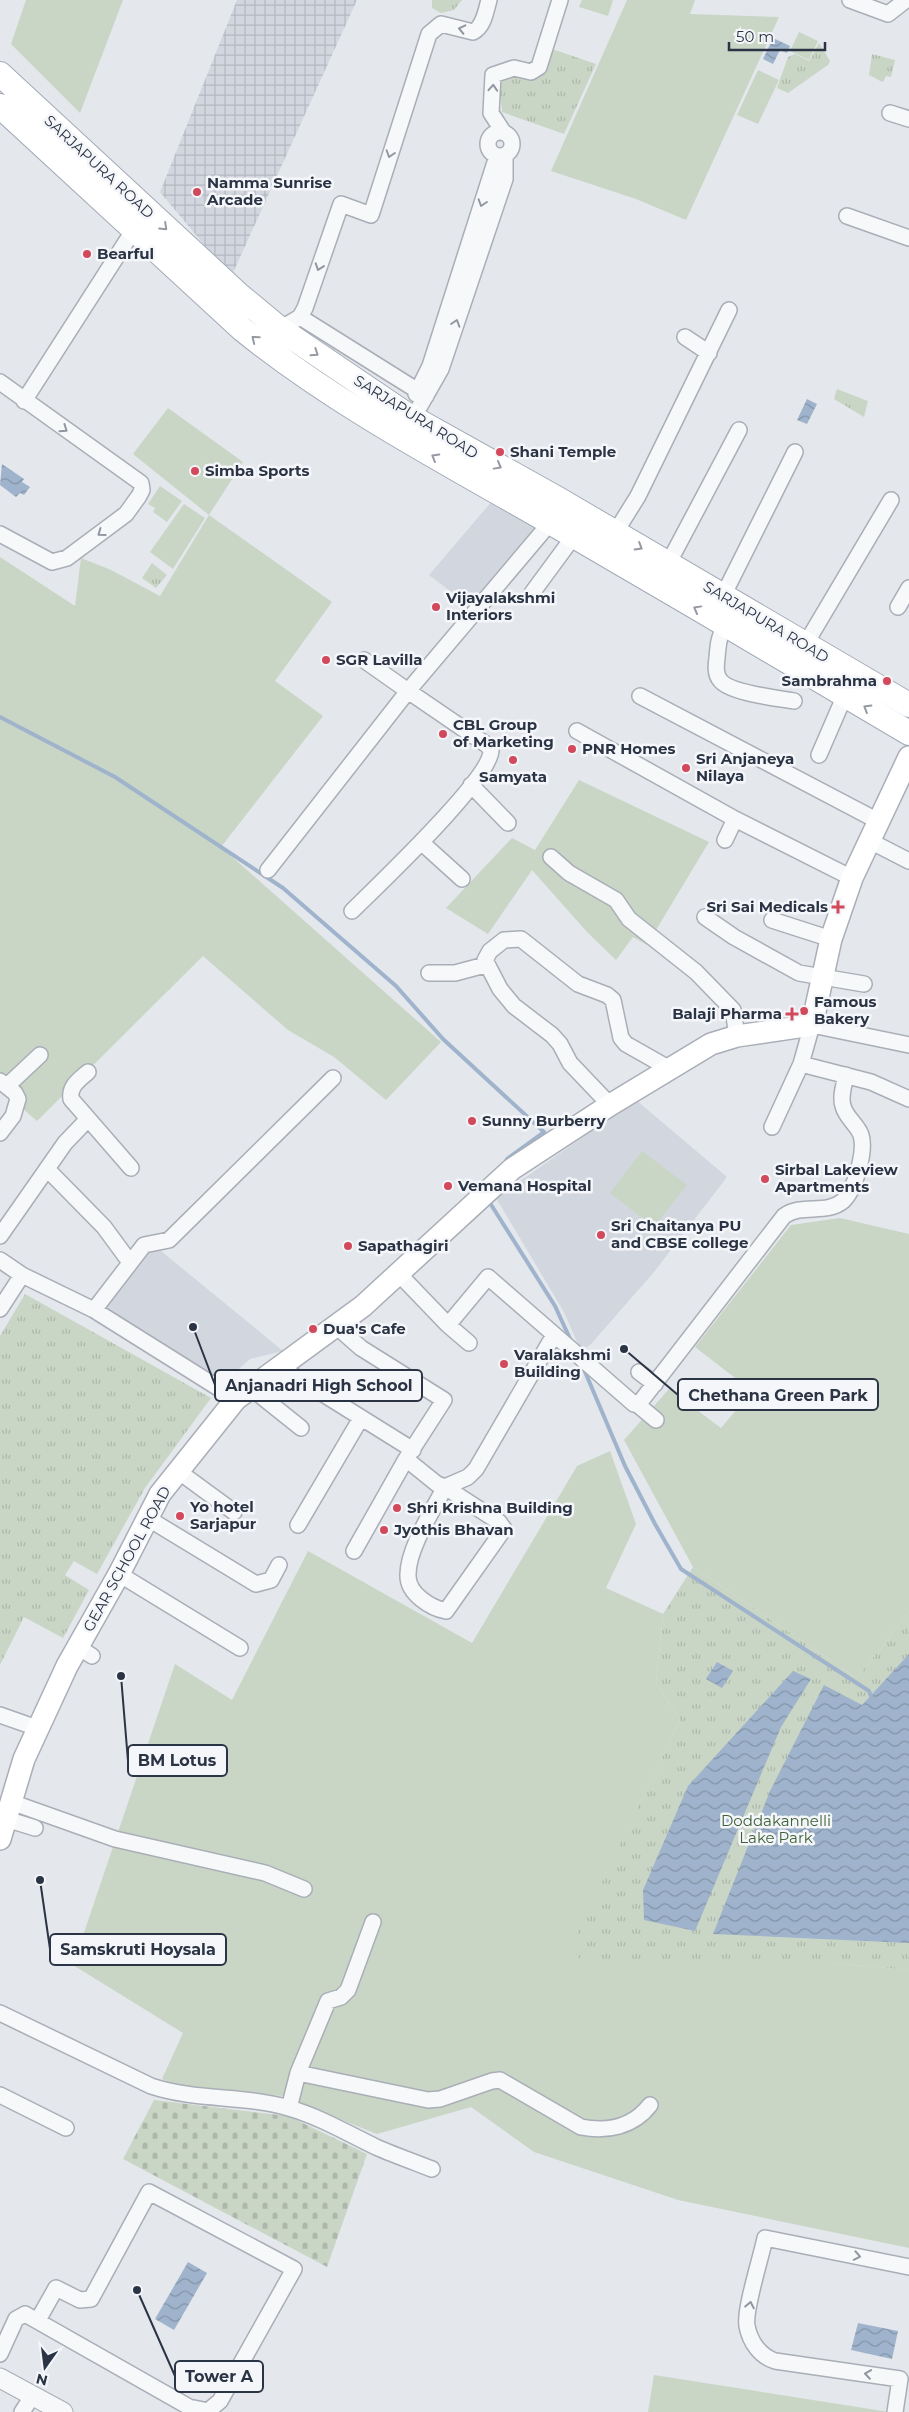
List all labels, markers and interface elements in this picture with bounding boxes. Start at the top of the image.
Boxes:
scale bar [729,20,825,52]
one-way arrow [457,24,466,35]
text: 50 m [736,27,774,46]
one-way arrow [487,83,498,91]
street label: SARJAPURA ROAD [40,111,158,222]
one-way arrow [386,149,396,157]
place label: Namma Sunrise Arcade [206,173,332,209]
marker: Namma Sunrise Arcade [191,186,203,198]
one-way arrow [478,198,488,206]
one-way arrow [158,221,167,230]
place label: Bearful [97,244,154,263]
marker: Bearful [81,248,93,260]
one-way arrow [315,263,325,271]
one-way arrow [450,319,460,327]
one-way arrow [252,337,261,345]
one-way arrow [310,347,319,356]
street label: SARJAPURA ROAD [350,371,482,463]
one-way arrow [58,423,67,432]
place label: Shani Temple [510,442,616,461]
marker: Shani Temple [494,446,506,458]
one-way arrow [431,453,440,463]
one-way arrow [493,460,502,470]
place label: Simba Sports [205,461,309,480]
marker: Simba Sports [189,465,201,477]
one-way arrow [97,527,106,537]
one-way arrow [633,540,642,550]
street label: SARJAPURA ROAD [700,577,833,667]
place label: Vijayalakshmi Interiors [445,588,555,624]
marker: Vijayalakshmi Interiors [430,601,442,613]
one-way arrow [693,605,702,615]
place label: SGR Lavilla [336,650,422,669]
marker: SGR Lavilla [320,654,332,666]
place label: Sambrahma [782,671,877,690]
marker: Sambrahma [881,675,893,687]
one-way arrow [864,705,873,715]
place label: CBL Group of Marketing [453,715,554,751]
marker: CBL Group of Marketing [437,728,449,740]
place label: PNR Homes [582,739,675,758]
marker: PNR Homes [566,743,578,755]
place label: Sri Anjaneya Nilaya [696,749,794,785]
marker: Samyata [507,754,519,766]
marker: Sri Anjaneya Nilaya [680,762,692,774]
place label: Samyata [479,767,547,786]
place label: Sri Sai Medicals [706,897,828,916]
marker: Sri Sai Medicals [832,901,844,913]
place label: Famous Bakery [814,992,877,1028]
place label: Balaji Pharma [672,1004,782,1023]
marker: Famous Bakery [798,1005,810,1017]
marker: Balaji Pharma [786,1008,798,1020]
place label: Sunny Burberry [482,1111,607,1130]
marker: Sunny Burberry [466,1115,478,1127]
place label: Sirbal Lakeview Apartments [774,1160,899,1196]
marker: Sirbal Lakeview Apartments [759,1173,771,1185]
place label: Vemana Hospital [457,1176,592,1195]
marker: Vemana Hospital [442,1180,454,1192]
place label: Sri Chaitanya PU and CBSE college [611,1216,749,1252]
marker: Sri Chaitanya PU and CBSE college [595,1229,607,1241]
place label: Sapathagiri [358,1236,448,1255]
marker: Sapathagiri [342,1240,354,1252]
place label: Dua's Cafe [323,1319,406,1338]
marker: Dua's Cafe [307,1323,319,1335]
place label: Varalakshmi Building [513,1345,611,1381]
marker: Varalakshmi Building [498,1358,510,1370]
callout: Anjanadri High School [215,1370,422,1401]
text: Anjanadri High School [224,1376,413,1395]
callout: Chethana Green Park [678,1379,878,1410]
text: Chethana Green Park [688,1386,868,1405]
street label: GEAR SCHOOL ROAD [79,1483,175,1635]
place label: Yo hotel Sarjapur [189,1497,257,1533]
place label: Shri Krishna Building [407,1498,573,1517]
marker: Shri Krishna Building [391,1502,403,1514]
marker: Yo hotel Sarjapur [174,1510,186,1522]
place label: Jyothis Bhavan [393,1520,514,1539]
marker: Jyothis Bhavan [378,1524,390,1536]
callout: BM Lotus [128,1745,227,1776]
text: BM Lotus [138,1751,217,1770]
park label: Doddakannelli Lake Park [721,1811,831,1847]
callout: Samskruti Hoysala [50,1934,226,1965]
text: Samskruti Hoysala [60,1940,216,1959]
one-way arrow [853,2251,861,2261]
one-way arrow [745,2300,755,2309]
north arrow [20,2342,70,2392]
callout: Tower A [175,2361,263,2392]
text: Tower A [185,2367,254,2386]
one-way arrow [863,2369,871,2380]
text: N [34,2370,50,2390]

